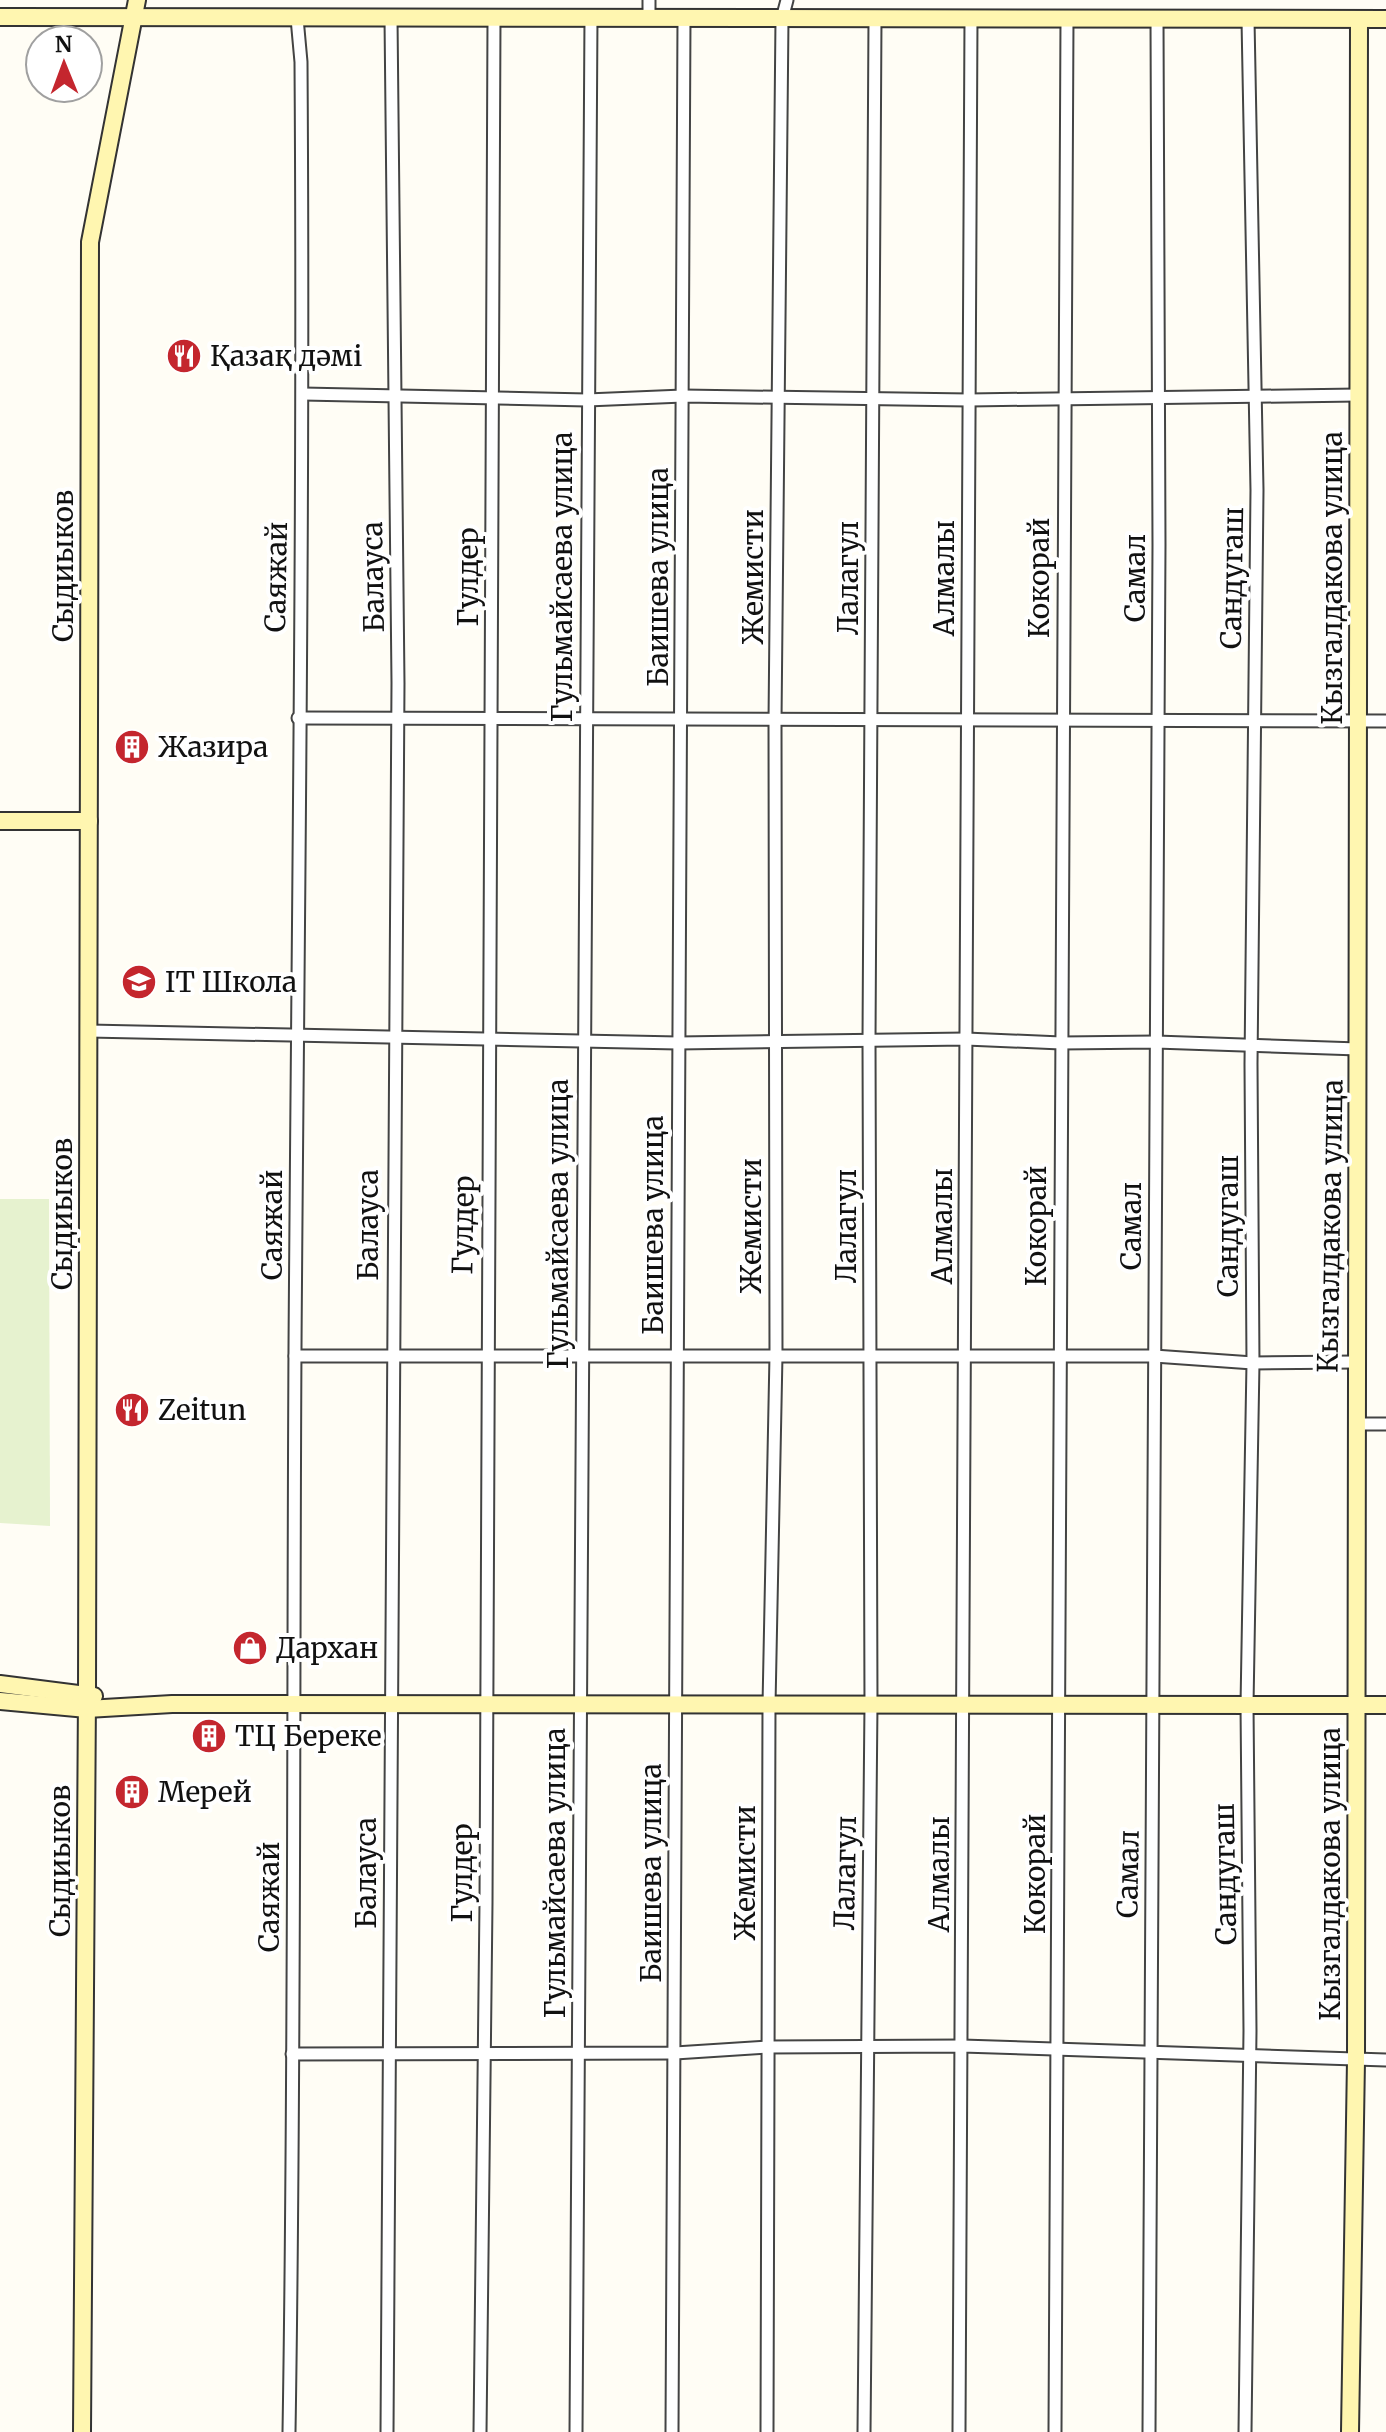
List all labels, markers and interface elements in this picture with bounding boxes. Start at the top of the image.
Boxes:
north arrow [24,24,104,104]
text: N [55,30,73,58]
restaurant icon: Қазақ дәмі [165,337,203,375]
place label: Қазақ дәмі [210,338,362,374]
street label: Кызгалдакова улица [1314,431,1350,725]
street label: Гульмайсаева улица [544,432,580,722]
street label: Баишева улица [640,467,676,687]
street label: Сыдиыков [45,490,81,642]
street label: Сандугаш [1213,507,1251,649]
street label: Жемисти [735,509,771,645]
street label: Кокорай [1021,518,1057,638]
street label: Алмалы [926,520,962,637]
street label: Саяжай [257,521,295,633]
street label: Балауса [354,521,392,633]
street label: Лалагул [830,521,866,635]
street label: Гулдер [450,527,486,627]
street label: Самал [1117,534,1153,622]
building icon: Жазира [113,728,151,766]
place label: Жазира [158,729,268,765]
school or university icon: IT Школа [120,963,158,1001]
place label: IT Школа [165,964,297,1000]
street label: Гульмайсаева улица [540,1079,576,1369]
street label: Кызгалдакова улица [1309,1079,1351,1373]
street label: Баишева улица [635,1115,671,1335]
street label: Сыдиыков [44,1138,80,1290]
street label: Сандугаш [1210,1155,1246,1297]
street label: Жемисти [733,1158,769,1294]
street label: Кокорай [1018,1166,1054,1286]
street label: Алмалы [924,1168,960,1285]
street label: Балауса [350,1169,386,1281]
street label: Лалагул [828,1169,864,1283]
street label: Саяжай [254,1170,290,1280]
street label: Гулдер [444,1175,482,1275]
street label: Самал [1113,1182,1149,1270]
restaurant icon: Zeitun [113,1391,151,1429]
place label: Zeitun [158,1392,246,1428]
shop icon: Дархан [231,1629,269,1667]
place label: Дархан [276,1630,378,1666]
building icon: ТЦ Береке [190,1717,228,1755]
place label: ТЦ Береке [235,1718,382,1754]
street label: Кызгалдакова улица [1312,1727,1348,2021]
street label: Гульмайсаева улица [537,1728,573,2018]
street label: Баишева улица [633,1763,669,1983]
building icon: Мерей [113,1773,151,1811]
place label: Мерей [158,1774,252,1810]
street label: Сыдиыков [42,1785,78,1937]
street label: Сандугаш [1206,1803,1244,1945]
street label: Жемисти [727,1805,763,1941]
street label: Кокорай [1017,1814,1053,1934]
street label: Лалагул [826,1815,864,1931]
street label: Алмалы [921,1816,957,1933]
street label: Балауса [348,1817,384,1929]
street label: Гулдер [444,1823,480,1923]
street label: Самал [1109,1830,1147,1918]
street label: Саяжай [251,1842,287,1952]

